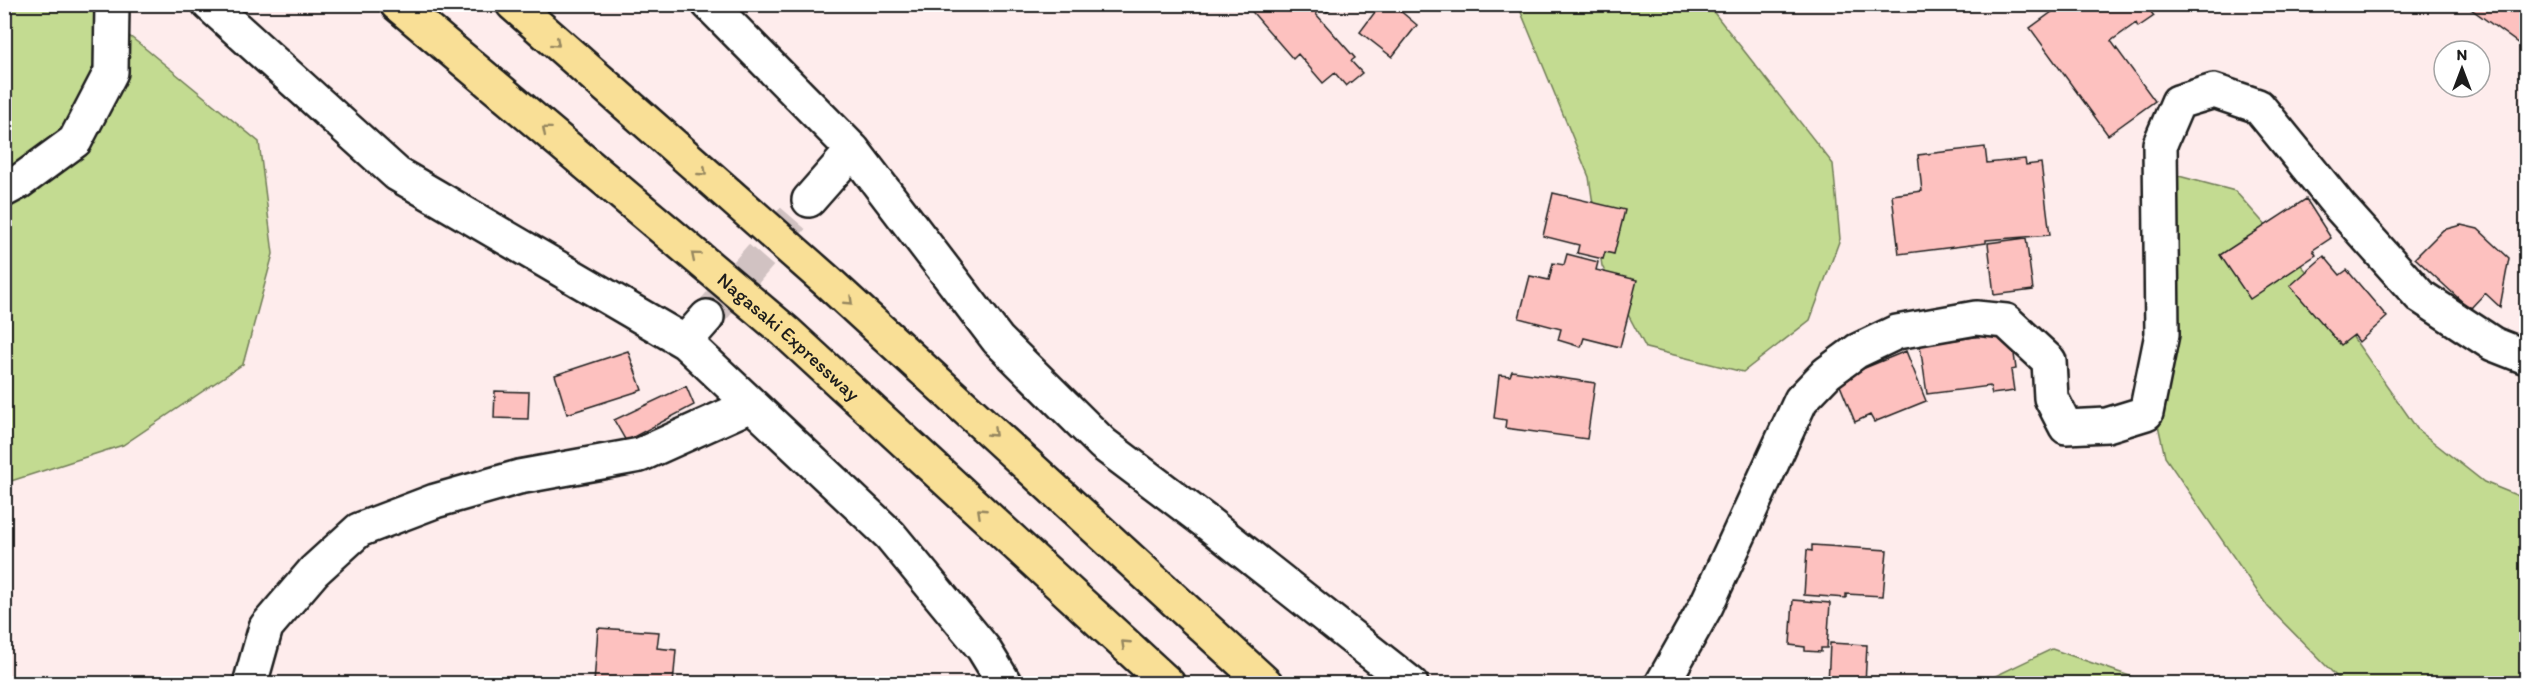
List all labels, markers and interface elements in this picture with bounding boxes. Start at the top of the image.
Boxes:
one-way arrow [550,36,560,47]
north arrow [2432,39,2492,99]
text: N [2457,45,2467,64]
one-way arrow [542,126,553,137]
one-way arrow [696,165,707,176]
one-way arrow [691,252,702,263]
street label: Nagasaki Expressway [712,267,865,407]
one-way arrow [842,294,853,305]
one-way arrow [986,426,996,437]
one-way arrow [977,508,988,519]
one-way arrow [1121,640,1132,651]

